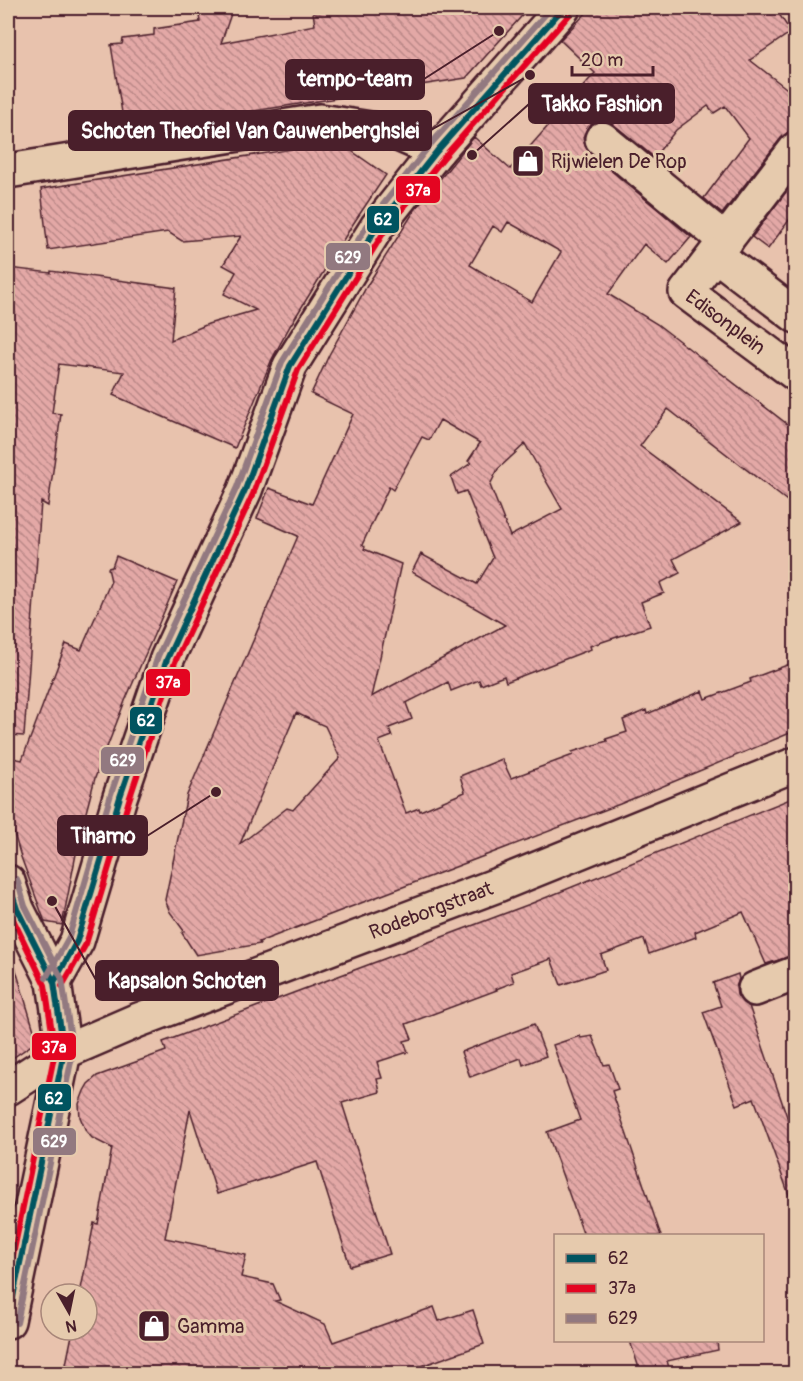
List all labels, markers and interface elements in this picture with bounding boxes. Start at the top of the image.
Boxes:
scale bar [572,39,653,77]
text: 20 m [581,49,623,72]
callout: tempo-team [286,60,424,99]
text: tempo-team [297,66,413,93]
callout: Takko Fashion [529,84,674,123]
text: Takko Fashion [541,91,663,118]
callout: Schoten Theofiel Van Cauwenberghslei [69,111,431,150]
text: Schoten Theofiel Van Cauwenberghslei [81,118,419,145]
shop icon: Rijwielen De Rop [510,143,546,179]
place label: Rijwielen De Rop [551,149,687,174]
line badge: 37a [395,175,441,204]
text: 37a [406,181,431,201]
line badge: 62 [366,205,400,234]
text: 62 [374,210,392,230]
line badge: 629 [325,242,371,271]
text: 629 [335,248,361,268]
street label: Edisonplein [681,284,770,360]
line badge: 37a [145,668,191,697]
text: 37a [156,673,181,693]
line badge: 62 [129,706,163,735]
text: 62 [137,711,155,731]
line badge: 629 [100,746,145,775]
text: 629 [110,751,136,771]
callout: Tihamo [58,816,147,855]
text: Tihamo [70,823,136,850]
street label: Rodeborgstraat [366,876,497,945]
callout: Kapsalon Schoten [96,961,278,1000]
text: Kapsalon Schoten [108,968,266,995]
line badge: 37a [31,1032,77,1061]
text: 37a [42,1038,67,1058]
line badge: 62 [37,1083,72,1112]
text: 62 [45,1089,63,1109]
line badge: 629 [32,1127,77,1156]
text: 629 [41,1132,67,1152]
legend [554,1234,764,1342]
text: 62 [608,1247,629,1270]
text: 37a [608,1277,636,1300]
north arrow [39,1282,99,1342]
text: 629 [608,1307,638,1330]
shop icon: Gamma [136,1308,172,1344]
place label: Gamma [177,1314,244,1339]
text: N [64,1315,78,1337]

